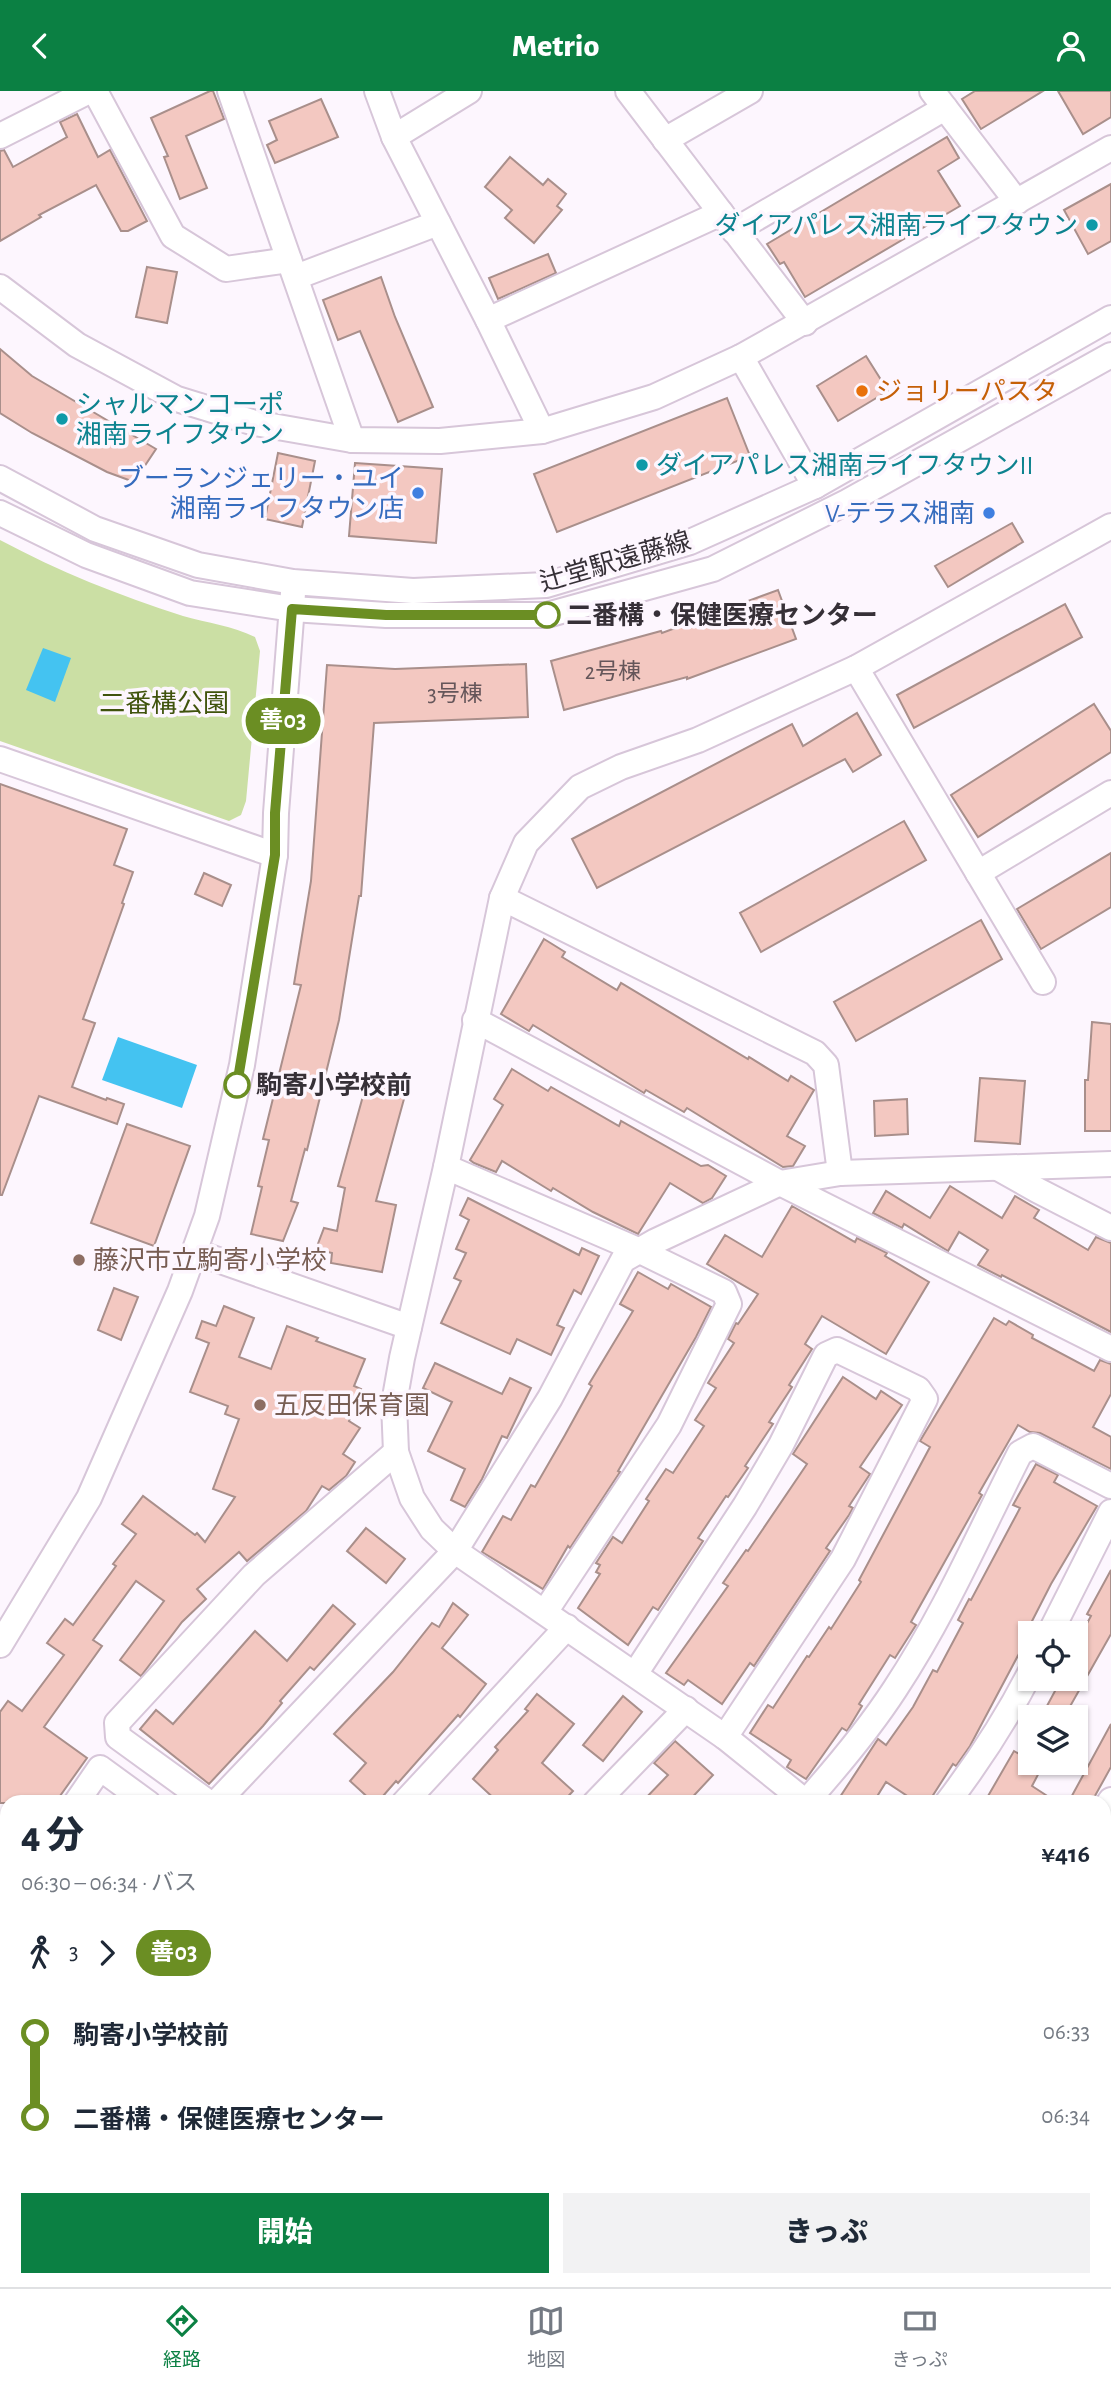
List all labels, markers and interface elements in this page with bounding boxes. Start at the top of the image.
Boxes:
icon: back [21,27,59,65]
icon: person [1052,27,1090,65]
text: Metrio [512,30,599,62]
place label: ダイアパレス湘南ライフタウン [715,212,1078,239]
marker: ダイアパレス湘南ライフタウン [1084,217,1100,233]
place label: ジョリーパスタ [876,378,1058,405]
marker: ジョリーパスタ [854,383,870,399]
place label: シャルマンコーポ 湘南ライフタウン [76,390,284,448]
marker: シャルマンコーポ 湘南ライフタウン [54,411,70,427]
place label: ダイアパレス湘南ライフタウンII [656,452,1033,479]
marker: ダイアパレス湘南ライフタウンII [634,457,650,473]
place label: ブーランジェリー・ユイ 湘南ライフタウン店 [118,464,404,522]
marker: ブーランジェリー・ユイ 湘南ライフタウン店 [410,485,426,501]
place label: V-テラス湘南 [825,500,975,527]
marker: V-テラス湘南 [981,505,997,521]
street label: 辻堂駅遠藤線 [536,527,694,596]
place label: 二番構・保健医療センター [566,601,878,629]
marker: 二番構・保健医療センター [534,602,560,628]
house number: 2号棟 [585,659,641,684]
house number: 3号棟 [427,681,483,706]
park label: 二番構公園 [99,690,229,717]
line badge: 善03 [243,698,323,744]
text: 善03 [260,709,306,733]
place label: 駒寄小学校前 [256,1071,412,1099]
marker: 駒寄小学校前 [224,1072,250,1098]
place label: 藤沢市立駒寄小学校 [93,1246,327,1274]
marker: 藤沢市立駒寄小学校 [71,1252,87,1268]
place label: 五反田保育園 [274,1392,430,1419]
marker: 五反田保育園 [252,1397,268,1413]
map controls [1018,1621,1088,1775]
button: locate [1018,1621,1088,1691]
button: layers [1018,1705,1088,1775]
text: 4 分 [21,1818,84,1856]
text: ¥416 [1041,1841,1090,1867]
text: 06:30 – 06:34 · バス [21,1872,197,1895]
icon: walk [21,1934,59,1972]
icon: forward [88,1934,126,1972]
text: 3 [69,1941,78,1964]
text: 善03 [150,1941,197,1965]
text: 06:33 [1043,2021,1090,2044]
text: 駒寄小学校前 [73,2023,229,2049]
text: 06:34 [1041,2105,1090,2128]
text: 二番構・保健医療センター [73,2107,385,2133]
button: 開始 [21,2193,549,2273]
button: きっぷ [563,2193,1090,2273]
tab: 経路 [163,2302,201,2372]
tab: 地図 [527,2302,565,2372]
tab: きっぷ [892,2302,948,2372]

